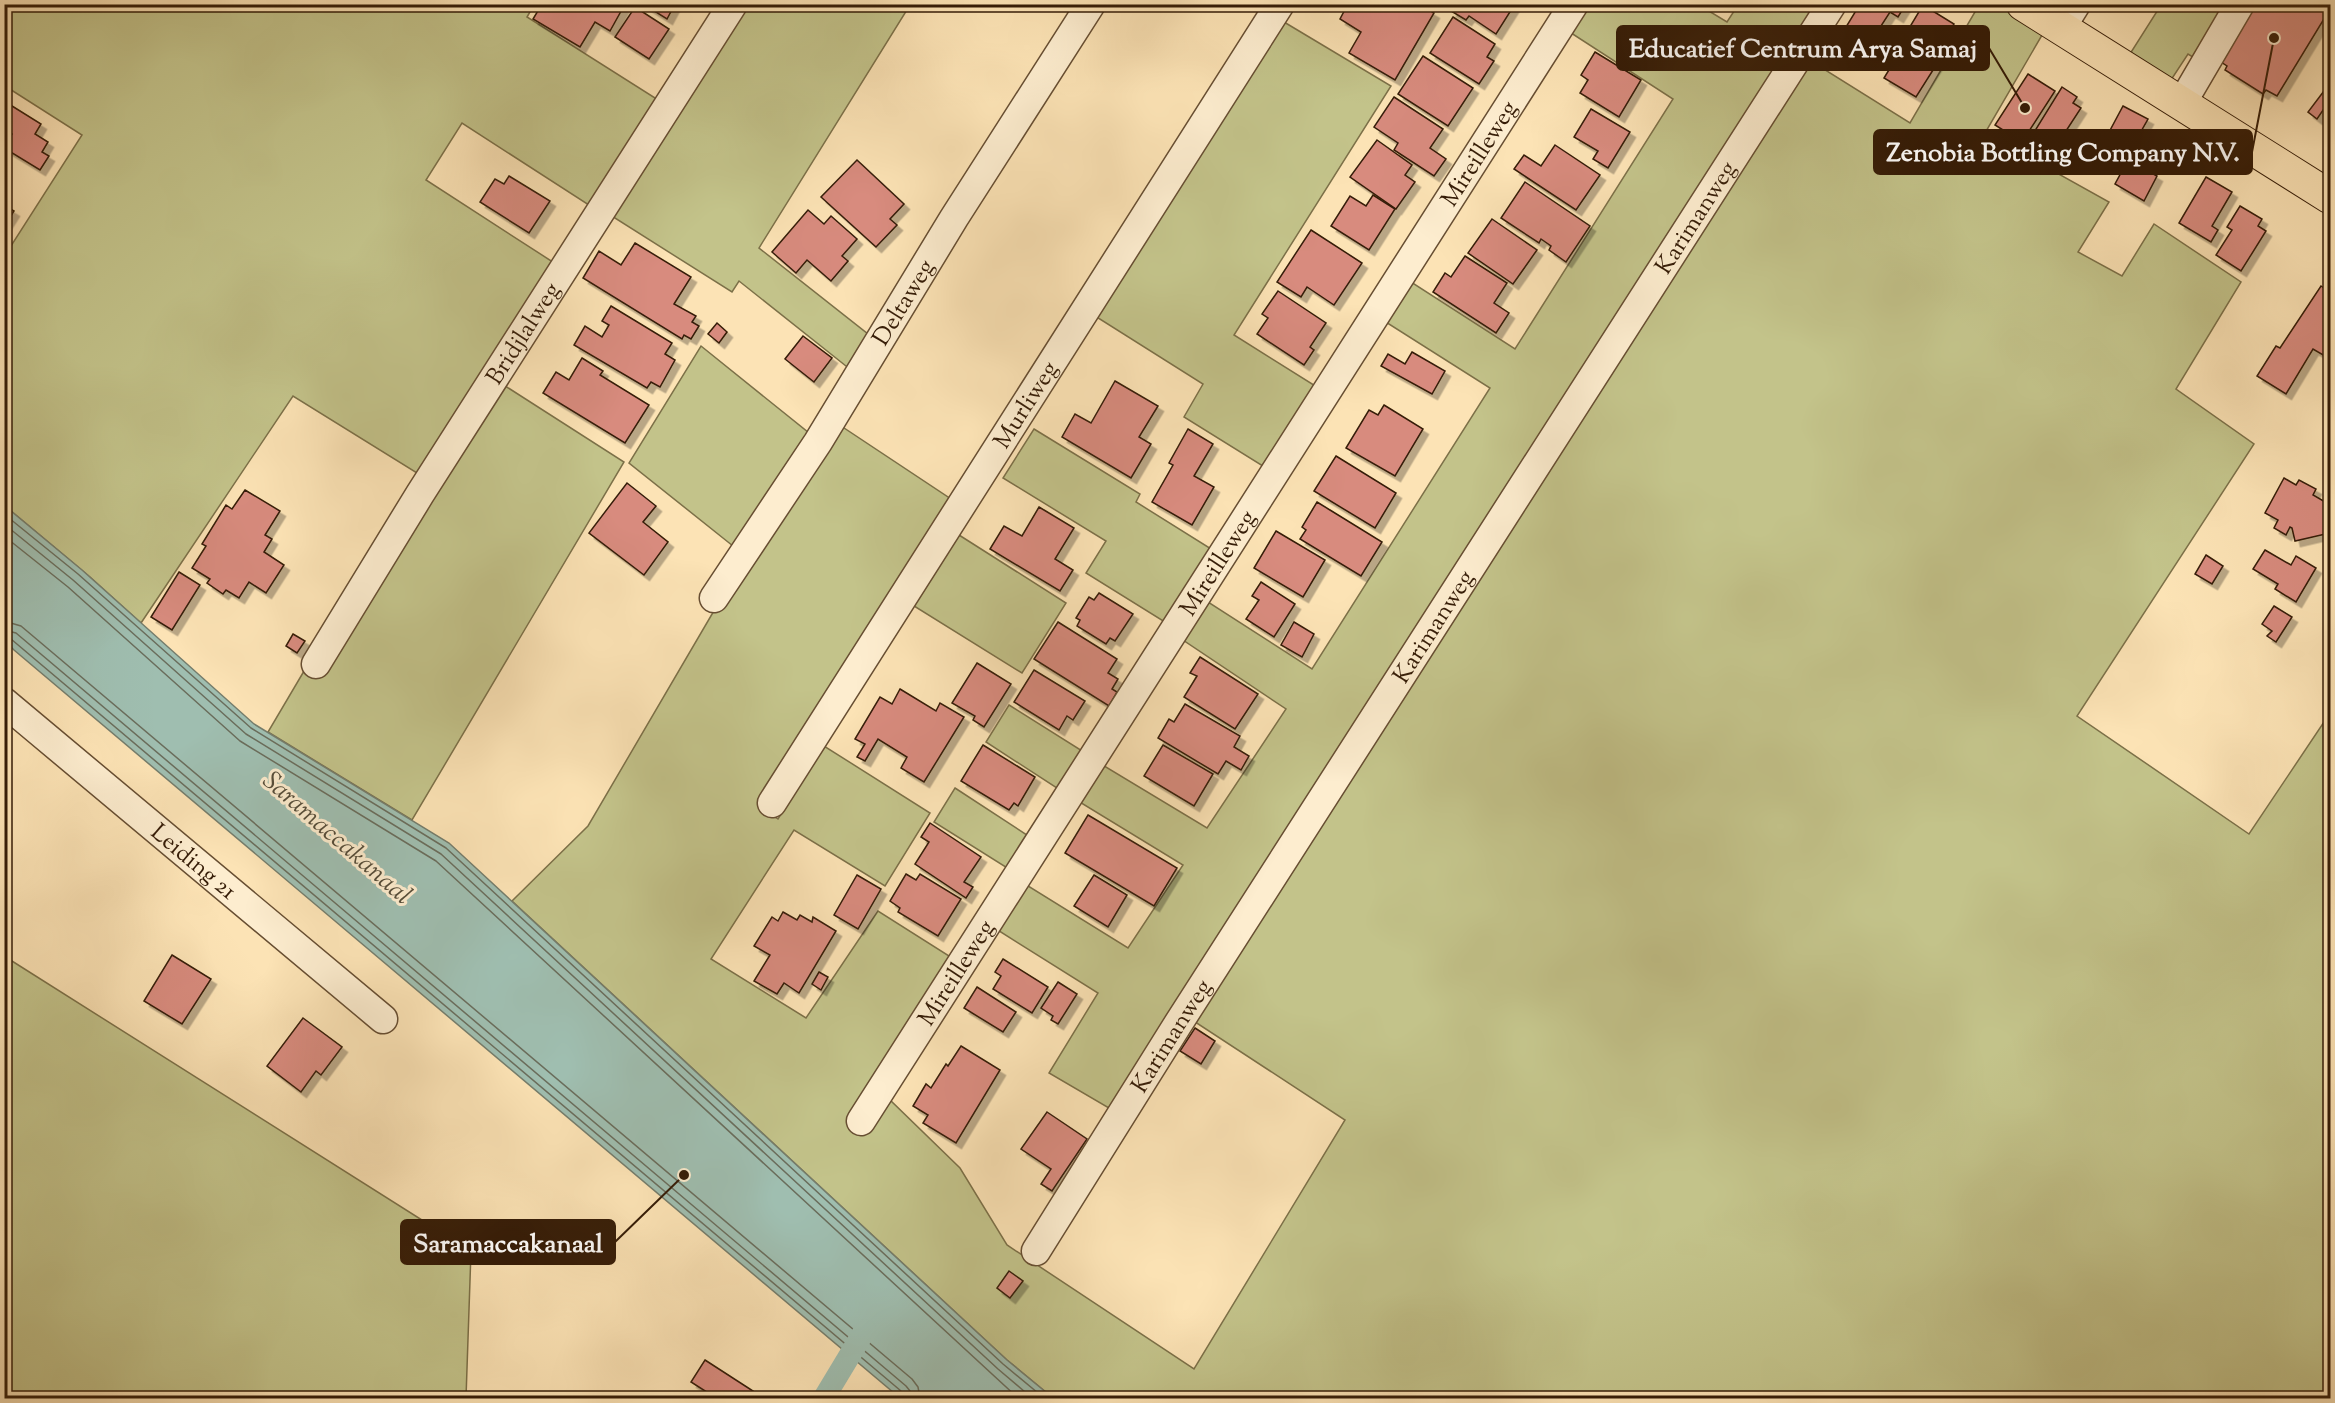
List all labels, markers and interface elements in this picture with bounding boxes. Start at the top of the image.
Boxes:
callout: Educatief Centrum Arya Samaj [1617,26,1989,70]
text: Educatief Centrum Arya Samaj [1629,32,1977,69]
street label: Mireilleweg [1434,94,1527,214]
callout: Zenobia Bottling Company N.V. [1874,130,2252,174]
text: Zenobia Bottling Company N.V. [1886,136,2240,173]
street label: Karimanweg [1648,155,1746,282]
street label: Deltaweg [865,253,944,353]
street label: Bridjlalweg [479,276,570,392]
street label: Murliweg [986,355,1068,456]
street label: Mireilleweg [1172,504,1266,624]
street label: Karimanweg [1386,564,1484,691]
water label: Saramaccakanaal [254,764,419,914]
street label: Leiding 21 [143,817,243,909]
street label: Mireilleweg [911,914,1004,1033]
street label: Karimanweg [1124,973,1221,1100]
callout: Saramaccakanaal [401,1220,615,1264]
text: Saramaccakanaal [413,1227,604,1264]

